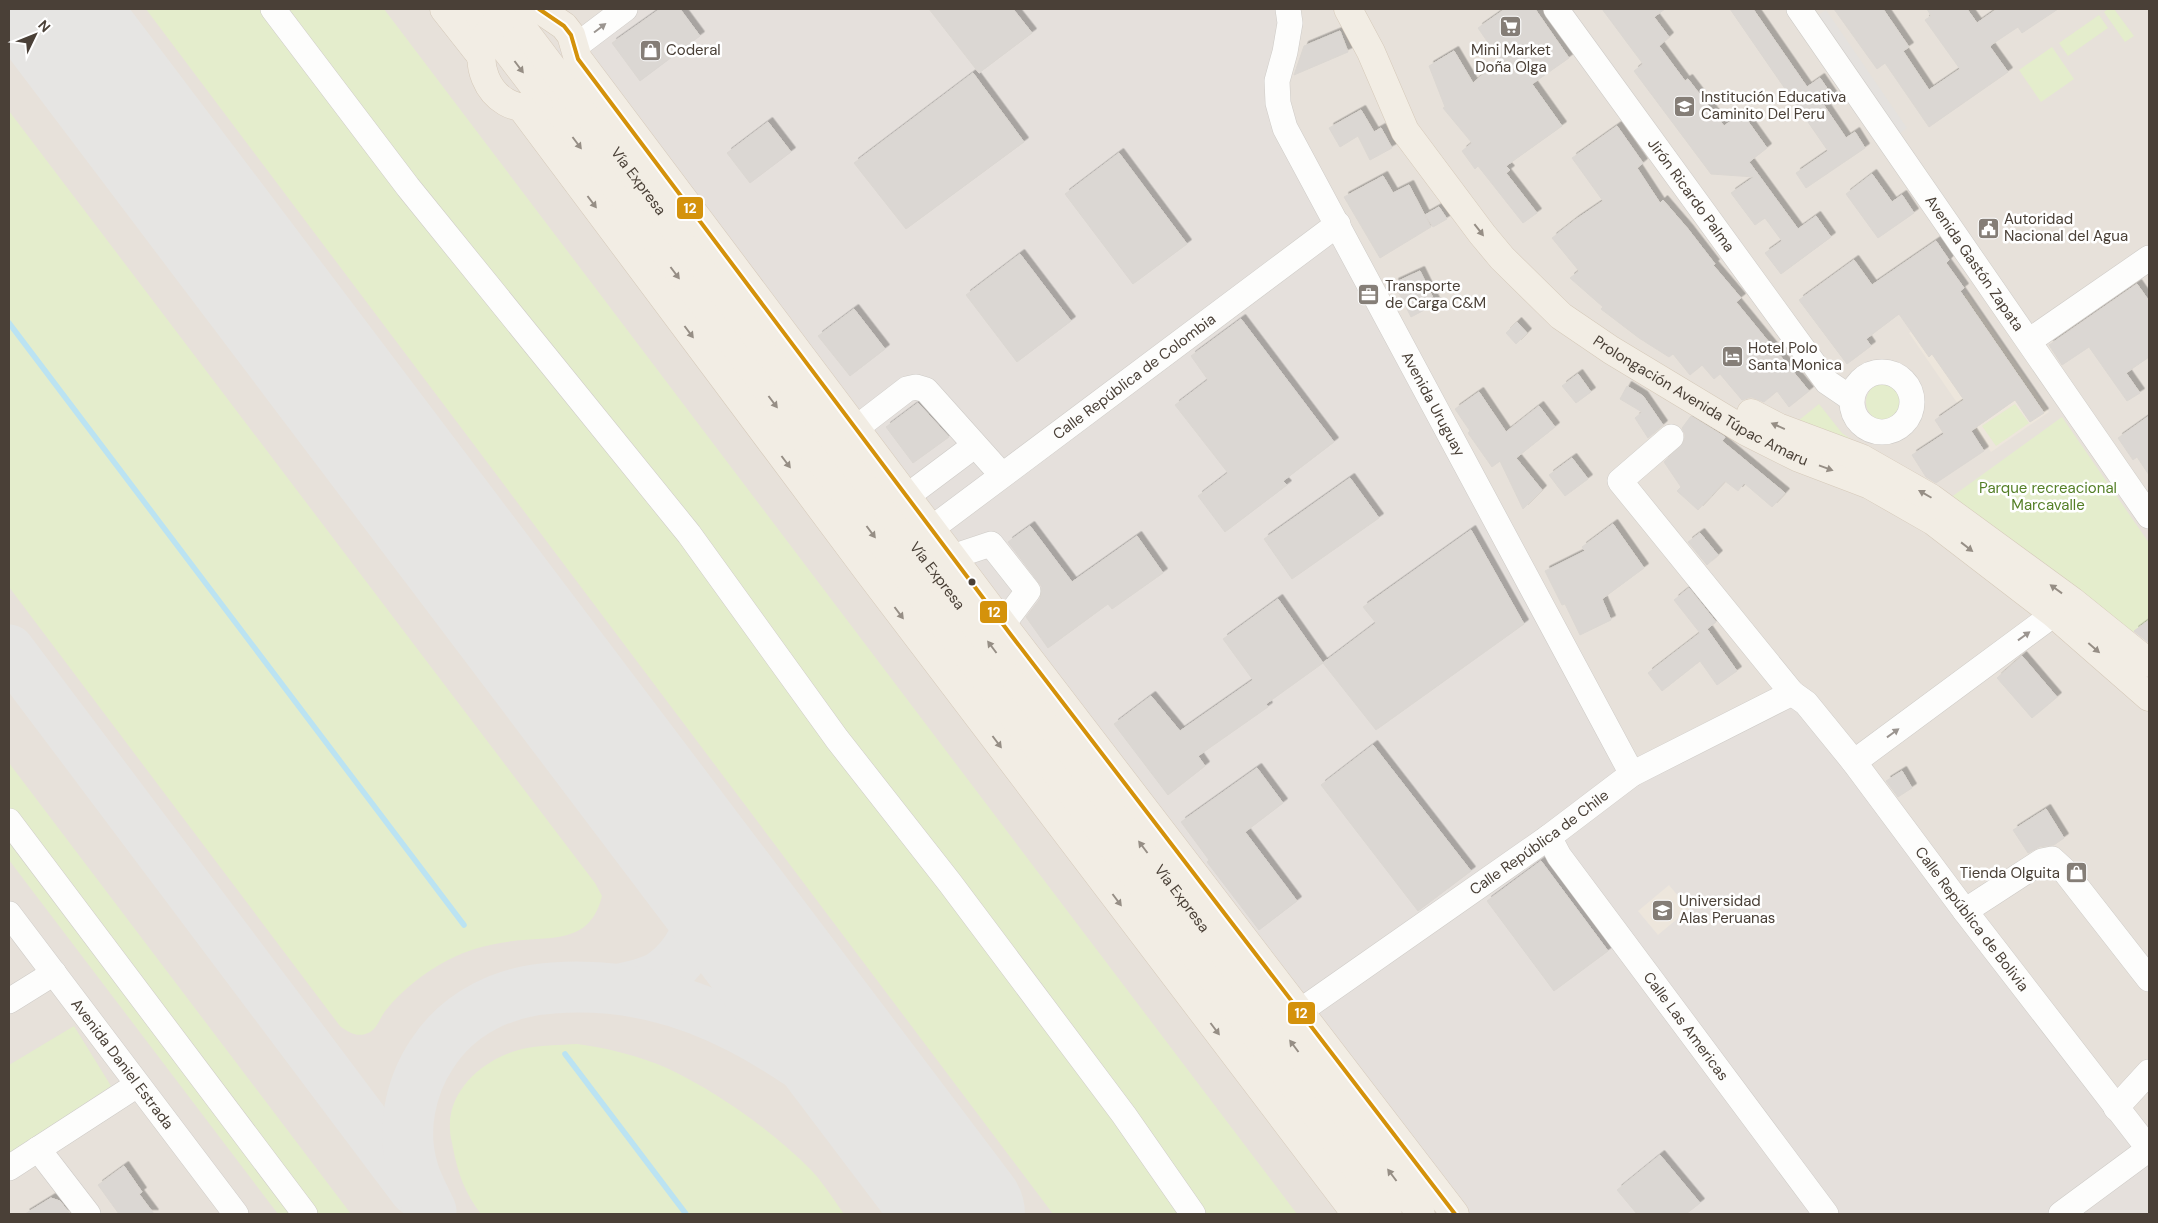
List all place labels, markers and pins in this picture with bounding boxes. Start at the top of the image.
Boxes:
supermarket icon: Mini Market Doña Olga [1499,15,1523,39]
shop icon: Coderal [638,38,662,62]
place label: Coderal [666,40,721,60]
place label: Mini Market Doña Olga [1471,40,1551,77]
place label: Institución Educativa Caminito Del Peru [1701,87,1846,124]
school or university icon: Institución Educativa Caminito Del Peru [1673,94,1697,118]
place label: Autoridad Nacional del Agua [2004,209,2128,246]
public building icon: Autoridad Nacional del Agua [1976,216,2000,240]
place label: Transporte de Carga C&M [1385,276,1486,313]
office icon: Transporte de Carga C&M [1357,283,1381,307]
place label: Hotel Polo Santa Monica [1748,338,1842,375]
hotel icon: Hotel Polo Santa Monica [1720,345,1744,369]
unlabelled marker [967,577,977,587]
shop icon: Tienda Olguita [2064,861,2088,885]
place label: Tienda Olguita [1960,863,2060,883]
place label: Universidad Alas Peruanas [1679,891,1775,928]
school or university icon: Universidad Alas Peruanas [1651,898,1675,922]

